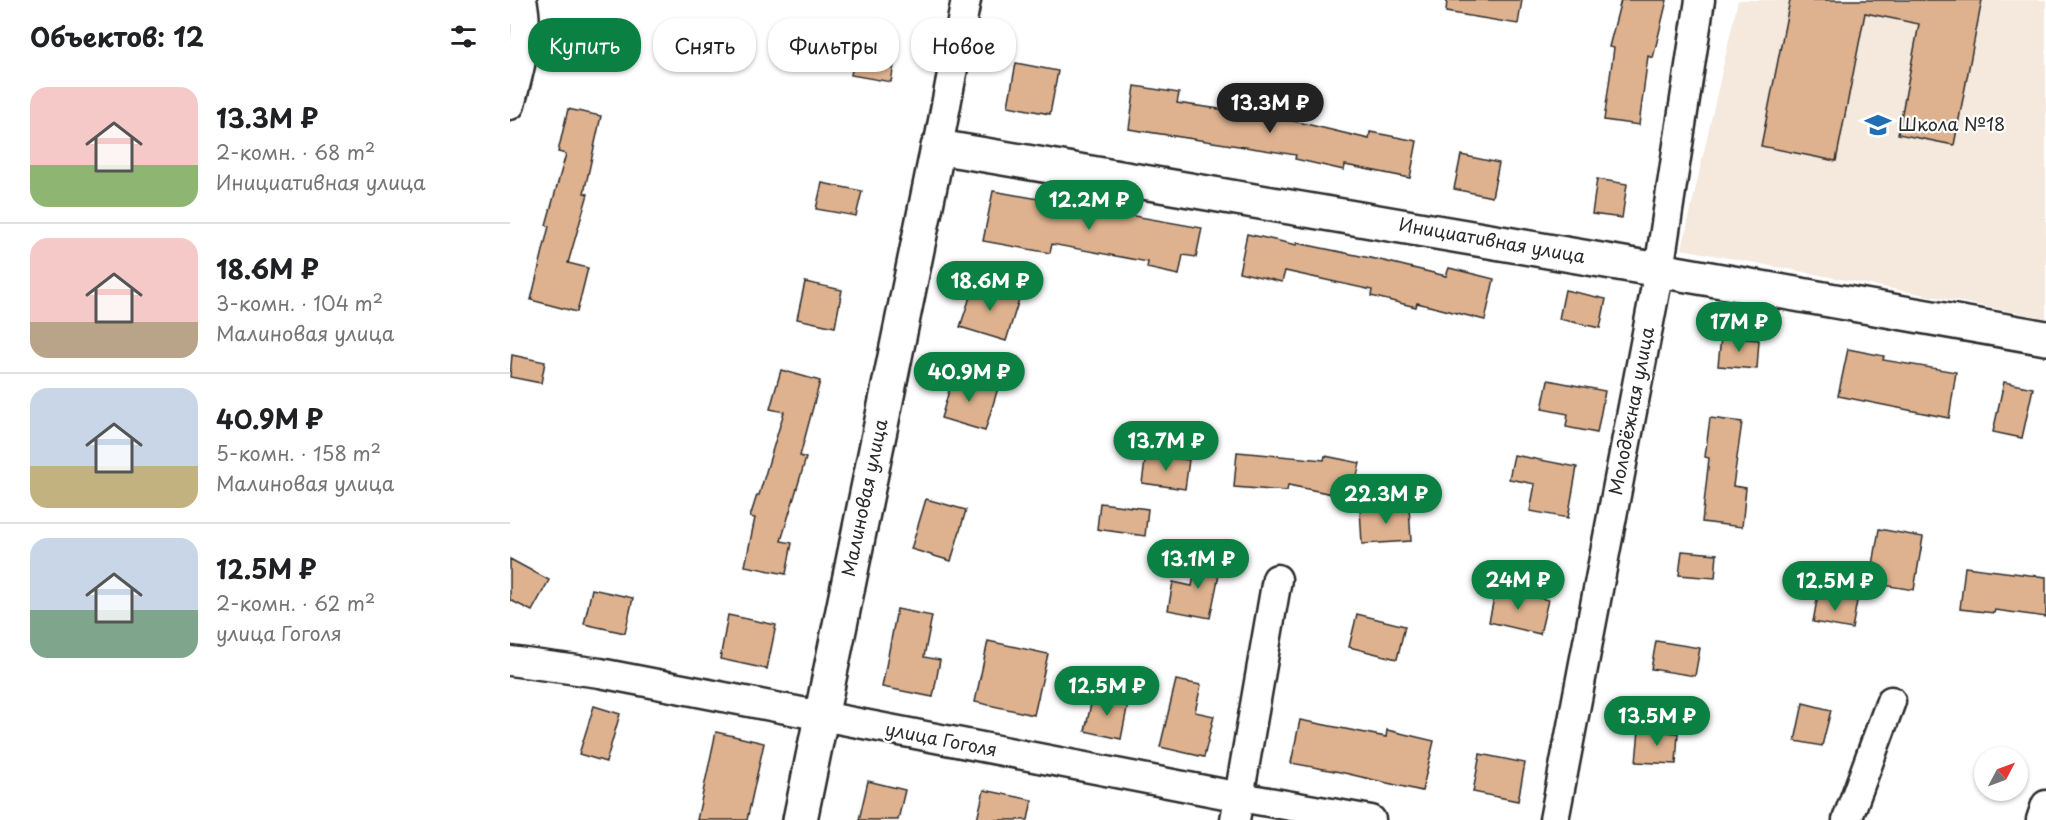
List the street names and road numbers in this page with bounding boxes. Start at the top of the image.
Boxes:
street label: Инициативная улица [1397,210,1588,269]
street label: Молодёжная улица [1601,324,1660,497]
street label: Малиновая улица [834,416,894,579]
street label: улица Гоголя [883,714,999,763]

